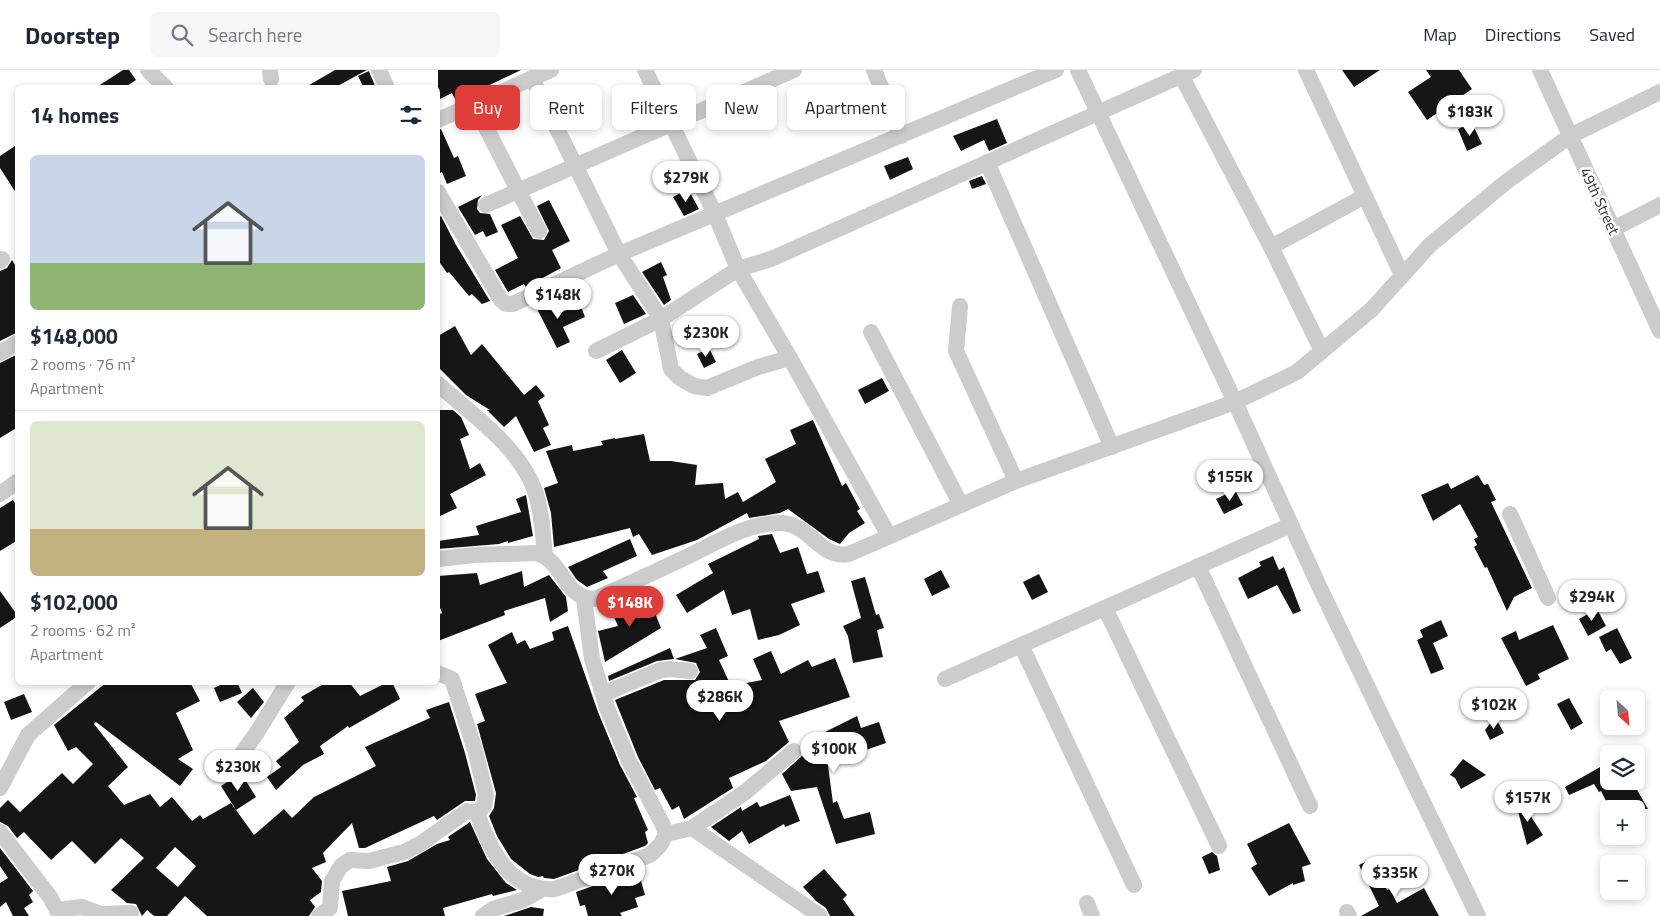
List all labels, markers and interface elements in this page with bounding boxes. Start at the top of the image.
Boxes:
search box [150,12,500,57]
text: Doorstep [25,17,120,53]
text: Search here [208,20,302,49]
icon: search [168,21,196,49]
text: Map [1423,21,1457,48]
text: Directions [1485,21,1561,48]
text: Saved [1589,21,1635,48]
chip: Buy [455,85,520,130]
chip: Rent [530,85,602,130]
chip: Filters [612,85,696,130]
chip: New [706,85,777,130]
chip: Apartment [787,85,905,130]
pin: $183K [1435,94,1505,137]
text: 14 homes [30,99,119,131]
text: $183K [1447,99,1493,123]
icon: filters [397,101,425,129]
pin: $279K [651,160,721,203]
street label: 49th Street [1574,163,1626,239]
text: $279K [663,165,709,189]
icon: home [183,188,273,278]
pin: $148K [523,278,593,320]
text: $148K [535,282,581,306]
pin: $230K [671,316,741,358]
text: $148,000 [30,320,118,352]
text: $230K [683,320,729,344]
text: 2 rooms · 76 m² [30,352,135,376]
text: Apartment [30,376,103,400]
icon: home [183,453,273,543]
pin: $155K [1195,460,1265,502]
text: $155K [1207,464,1253,488]
pin: $294K [1557,580,1627,622]
text: $294K [1569,584,1615,608]
text: $102,000 [30,586,118,618]
pin: $148K [595,586,665,628]
text: $148K [607,590,653,614]
text: 2 rooms · 62 m² [30,618,135,642]
text: Apartment [30,642,103,666]
pin: $286K [685,680,755,722]
text: $286K [697,684,743,708]
pin: $102K [1459,688,1529,730]
north arrow [1600,690,1645,735]
map controls [1600,690,1645,900]
text: $102K [1471,692,1517,716]
pin: $100K [799,732,869,774]
text: $100K [811,736,857,760]
button: layers [1600,745,1645,790]
pin: $230K [203,750,273,792]
text: $230K [215,754,261,778]
pin: $157K [1493,780,1563,823]
text: $157K [1505,785,1551,809]
button: + [1600,800,1645,845]
pin: $270K [577,854,647,896]
button: − [1600,855,1645,900]
pin: $335K [1360,856,1430,898]
text: $270K [589,858,635,882]
text: $335K [1372,860,1418,884]

